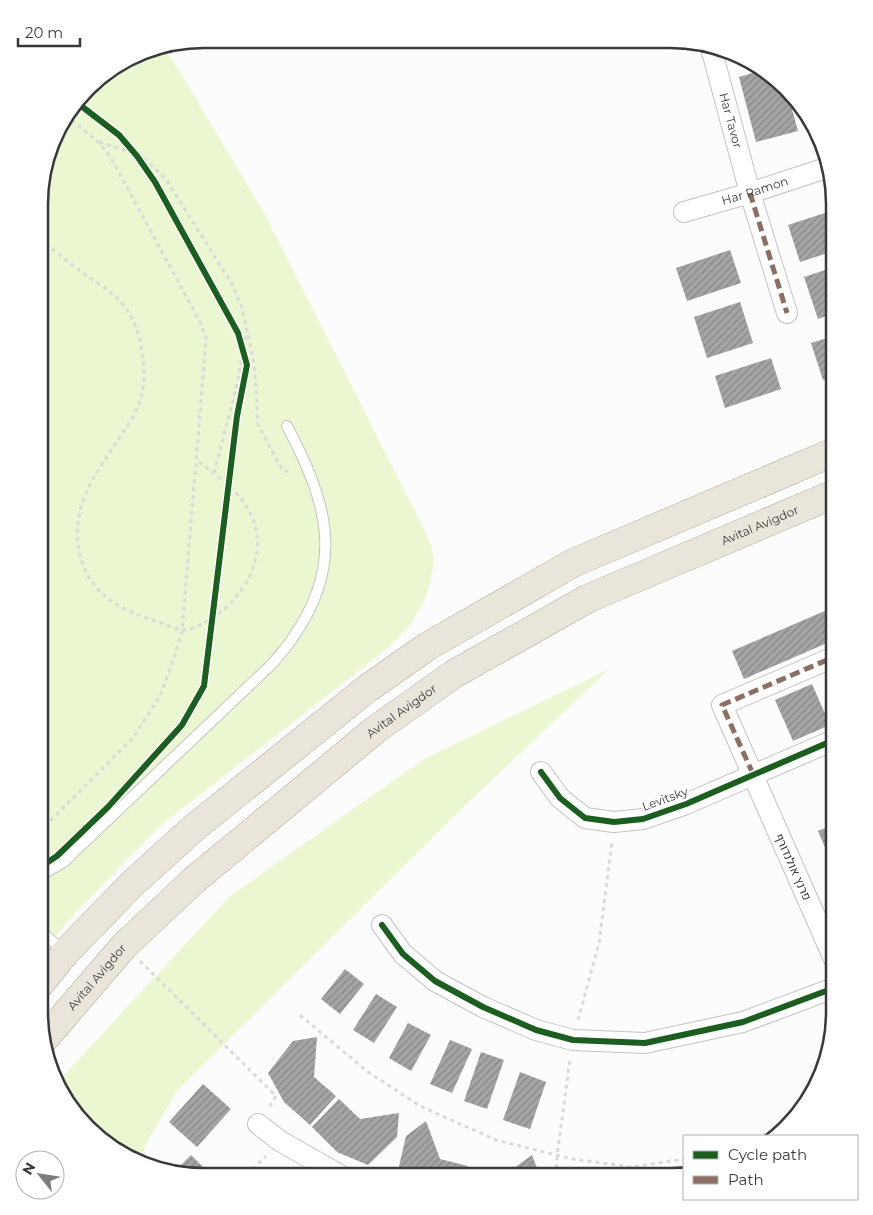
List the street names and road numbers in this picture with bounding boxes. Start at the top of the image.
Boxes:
street label: Har Tavor [716,91,746,150]
street label: Har Ramon [720,173,790,208]
street label: Avital Avigdor [719,502,801,548]
street label: Avital Avigdor [363,681,439,741]
street label: Levitsky [640,783,690,814]
street label: פרנץ אולנדורף [772,831,815,903]
street label: Avital Avigdor [64,941,130,1013]

